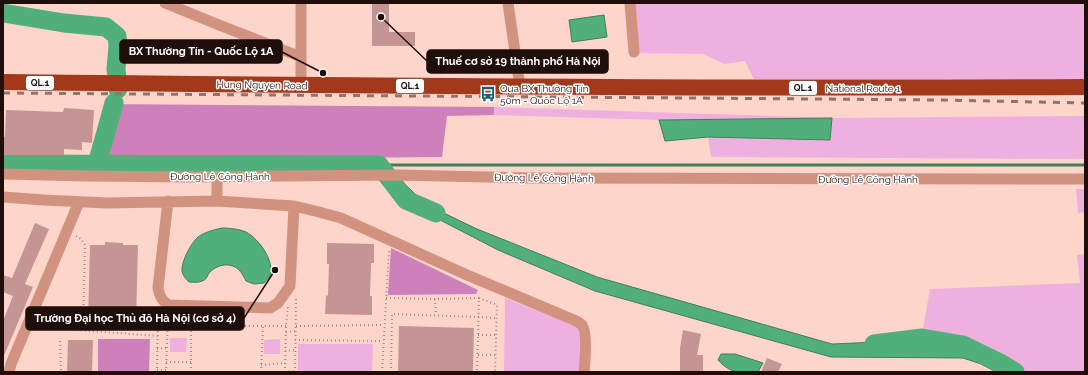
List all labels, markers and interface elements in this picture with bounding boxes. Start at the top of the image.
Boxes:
callout: BX Thường Tín - Quốc Lộ 1A [120,40,282,63]
text: BX Thường Tín - Quốc Lộ 1A [129,45,274,58]
callout: Thuế cơ sở 19 thành phố Hà Nội [427,50,608,73]
text: Thuế cơ sở 19 thành phố Hà Nội [435,55,601,68]
road number: QL.1 [26,76,54,90]
street label: Hung Nguyen Road [216,79,308,91]
road number: QL.1 [396,79,424,93]
road number: QL.1 [789,81,817,95]
place label: Qua BX Thường Tín 50m - Quốc Lộ 1A [500,83,589,106]
street label: National Route 1 [825,83,901,94]
bus stop icon: Qua BX Thường Tín 50m - Quốc Lộ 1A [479,85,497,103]
street label: Đường Lê Công Hành [170,171,270,182]
street label: Đường Lê Công Hành [494,172,594,184]
street label: Đường Lê Công Hành [818,174,918,185]
callout: Trường Đại học Thủ đô Hà Nội (cơ sở 4) [26,307,244,330]
text: Trường Đại học Thủ đô Hà Nội (cơ sở 4) [34,312,236,325]

